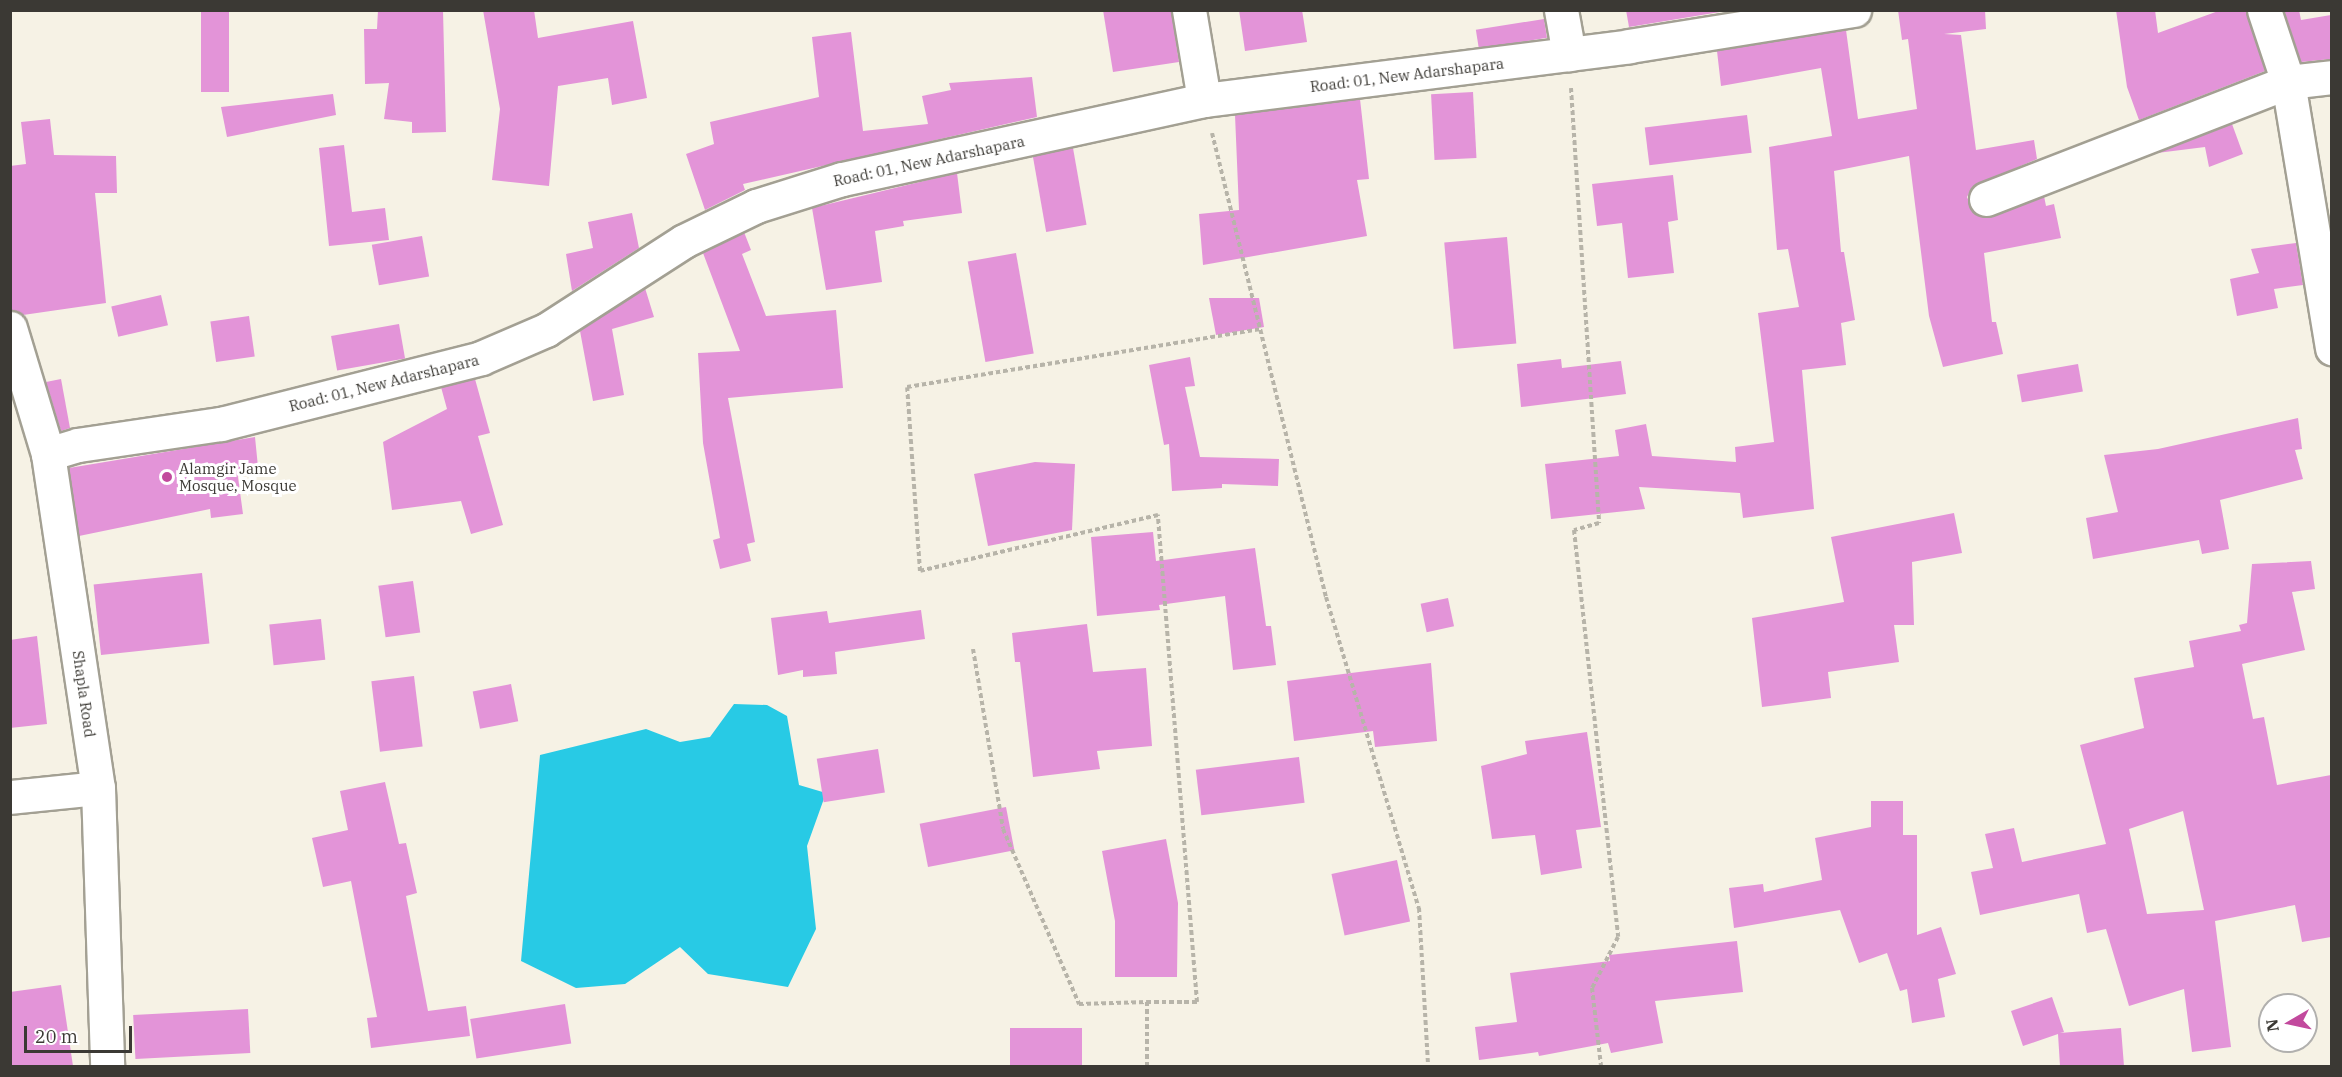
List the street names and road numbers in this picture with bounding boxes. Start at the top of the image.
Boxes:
street label: Road: 01, New Adarshapara [1309,54,1505,96]
street label: Road: 01, New Adarshapara [832,132,1026,190]
street label: Road: 01, New Adarshapara [287,351,481,415]
street label: Shapla Road [69,649,99,739]

